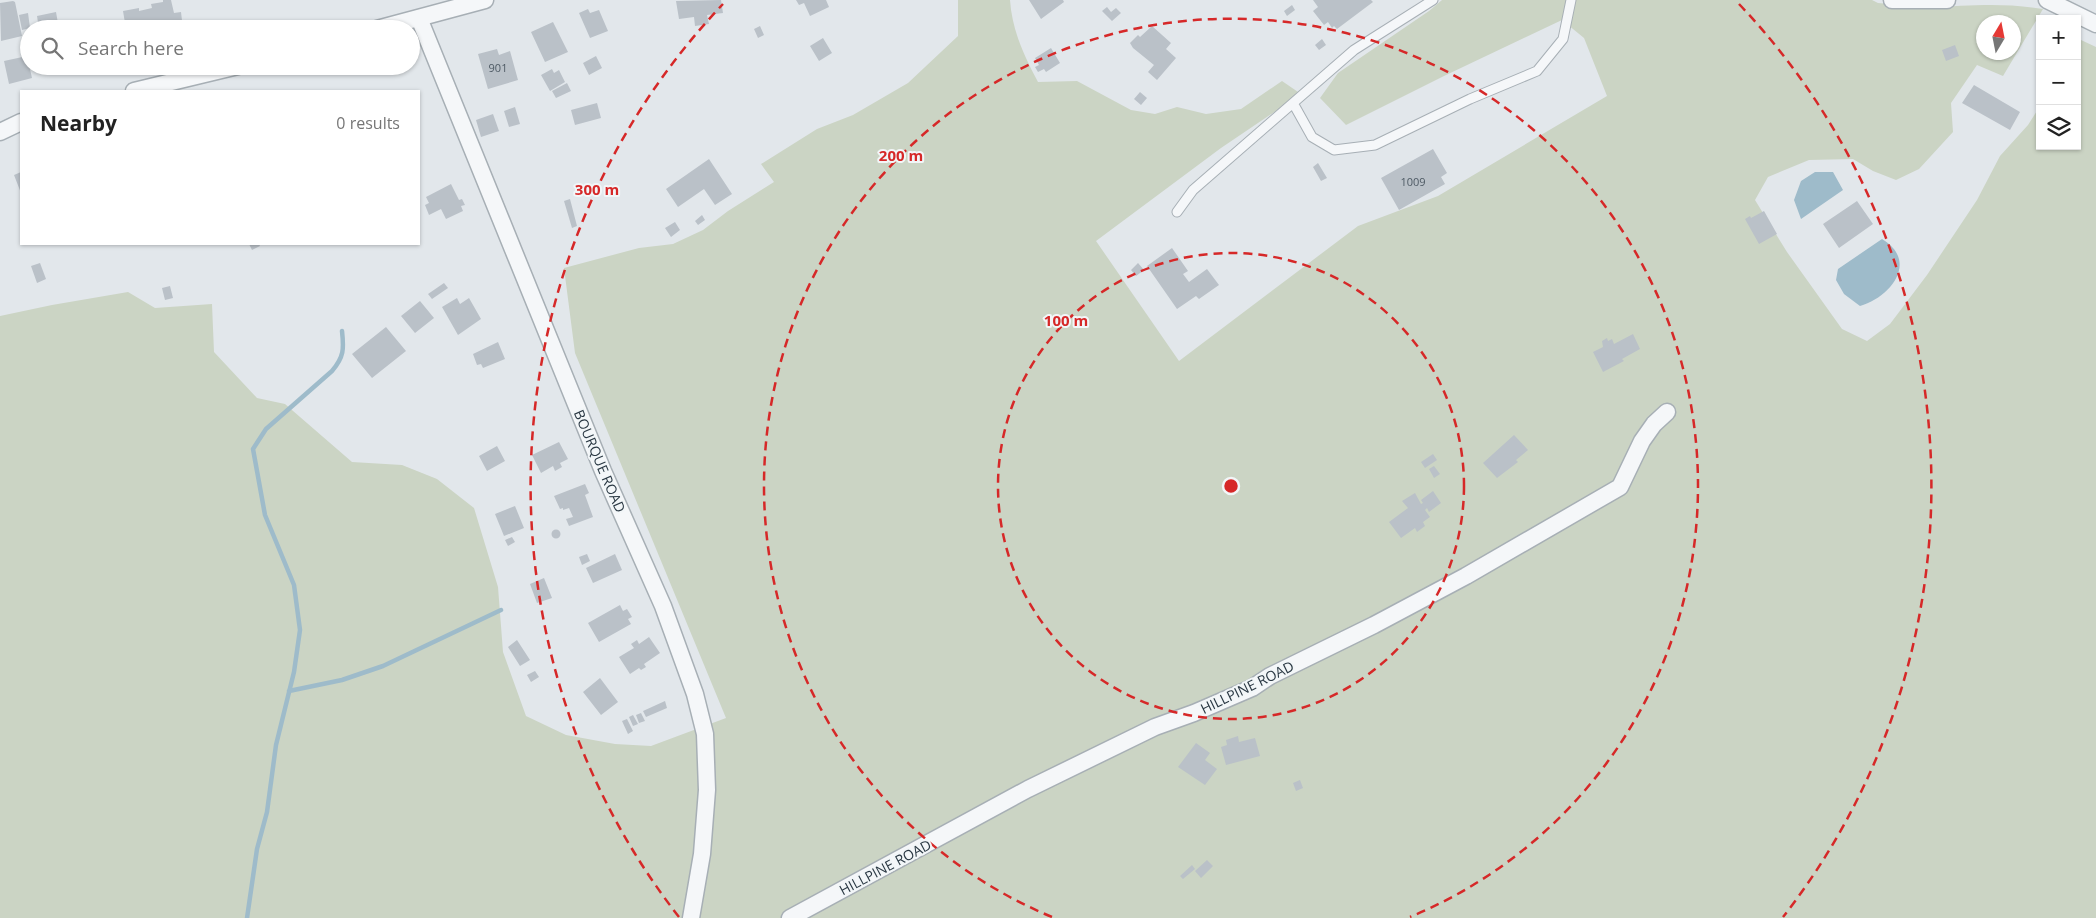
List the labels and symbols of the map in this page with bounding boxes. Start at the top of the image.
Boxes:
north arrow [1976,15,2021,60]
house number: 901 [489,60,507,75]
text: 200 m [879,145,923,165]
house number: 1009 [1400,174,1426,189]
text: 300 m [575,179,619,199]
text: 100 m [1044,310,1088,330]
street label: BOURQUE ROAD [570,407,630,515]
centre of rings [1222,477,1240,495]
street label: HILLPINE ROAD [1197,656,1297,718]
street label: HILLPINE ROAD [836,835,934,899]

